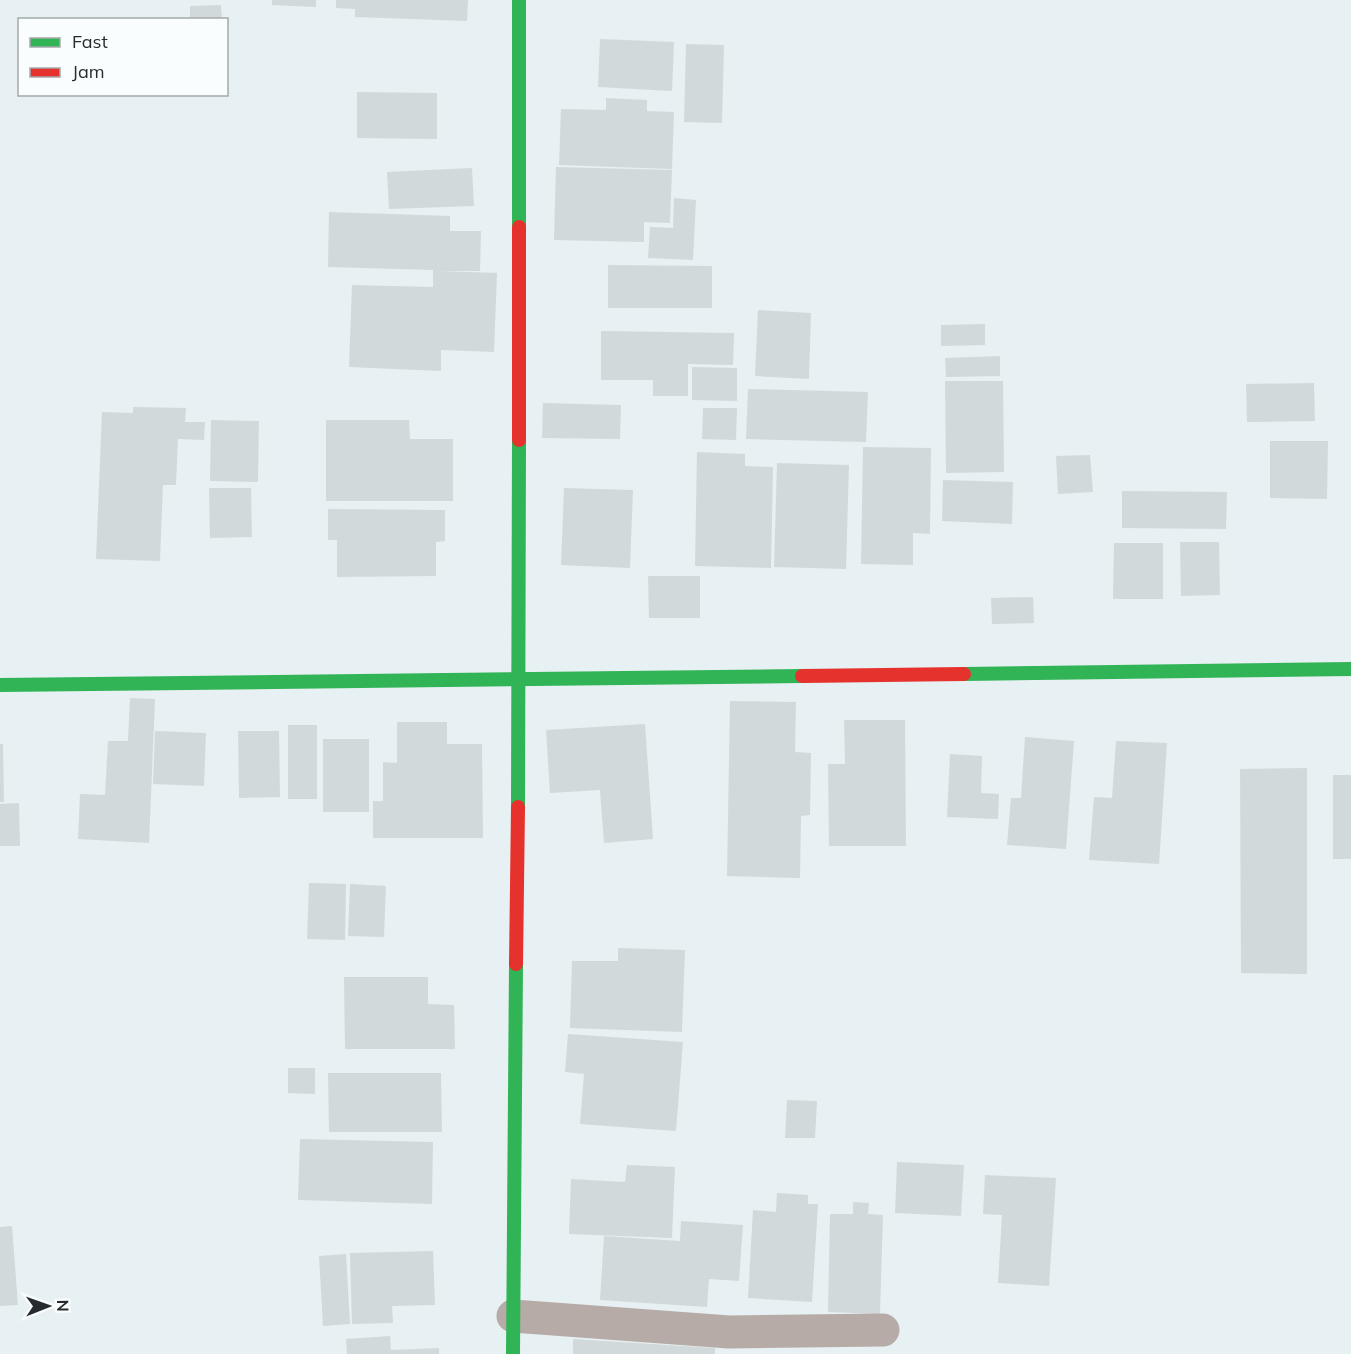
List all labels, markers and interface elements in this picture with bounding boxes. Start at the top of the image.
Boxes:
legend [18,18,228,96]
text: Fast [72,30,108,53]
text: Jam [72,60,105,83]
north arrow [18,1276,78,1336]
text: N [53,1300,73,1312]

